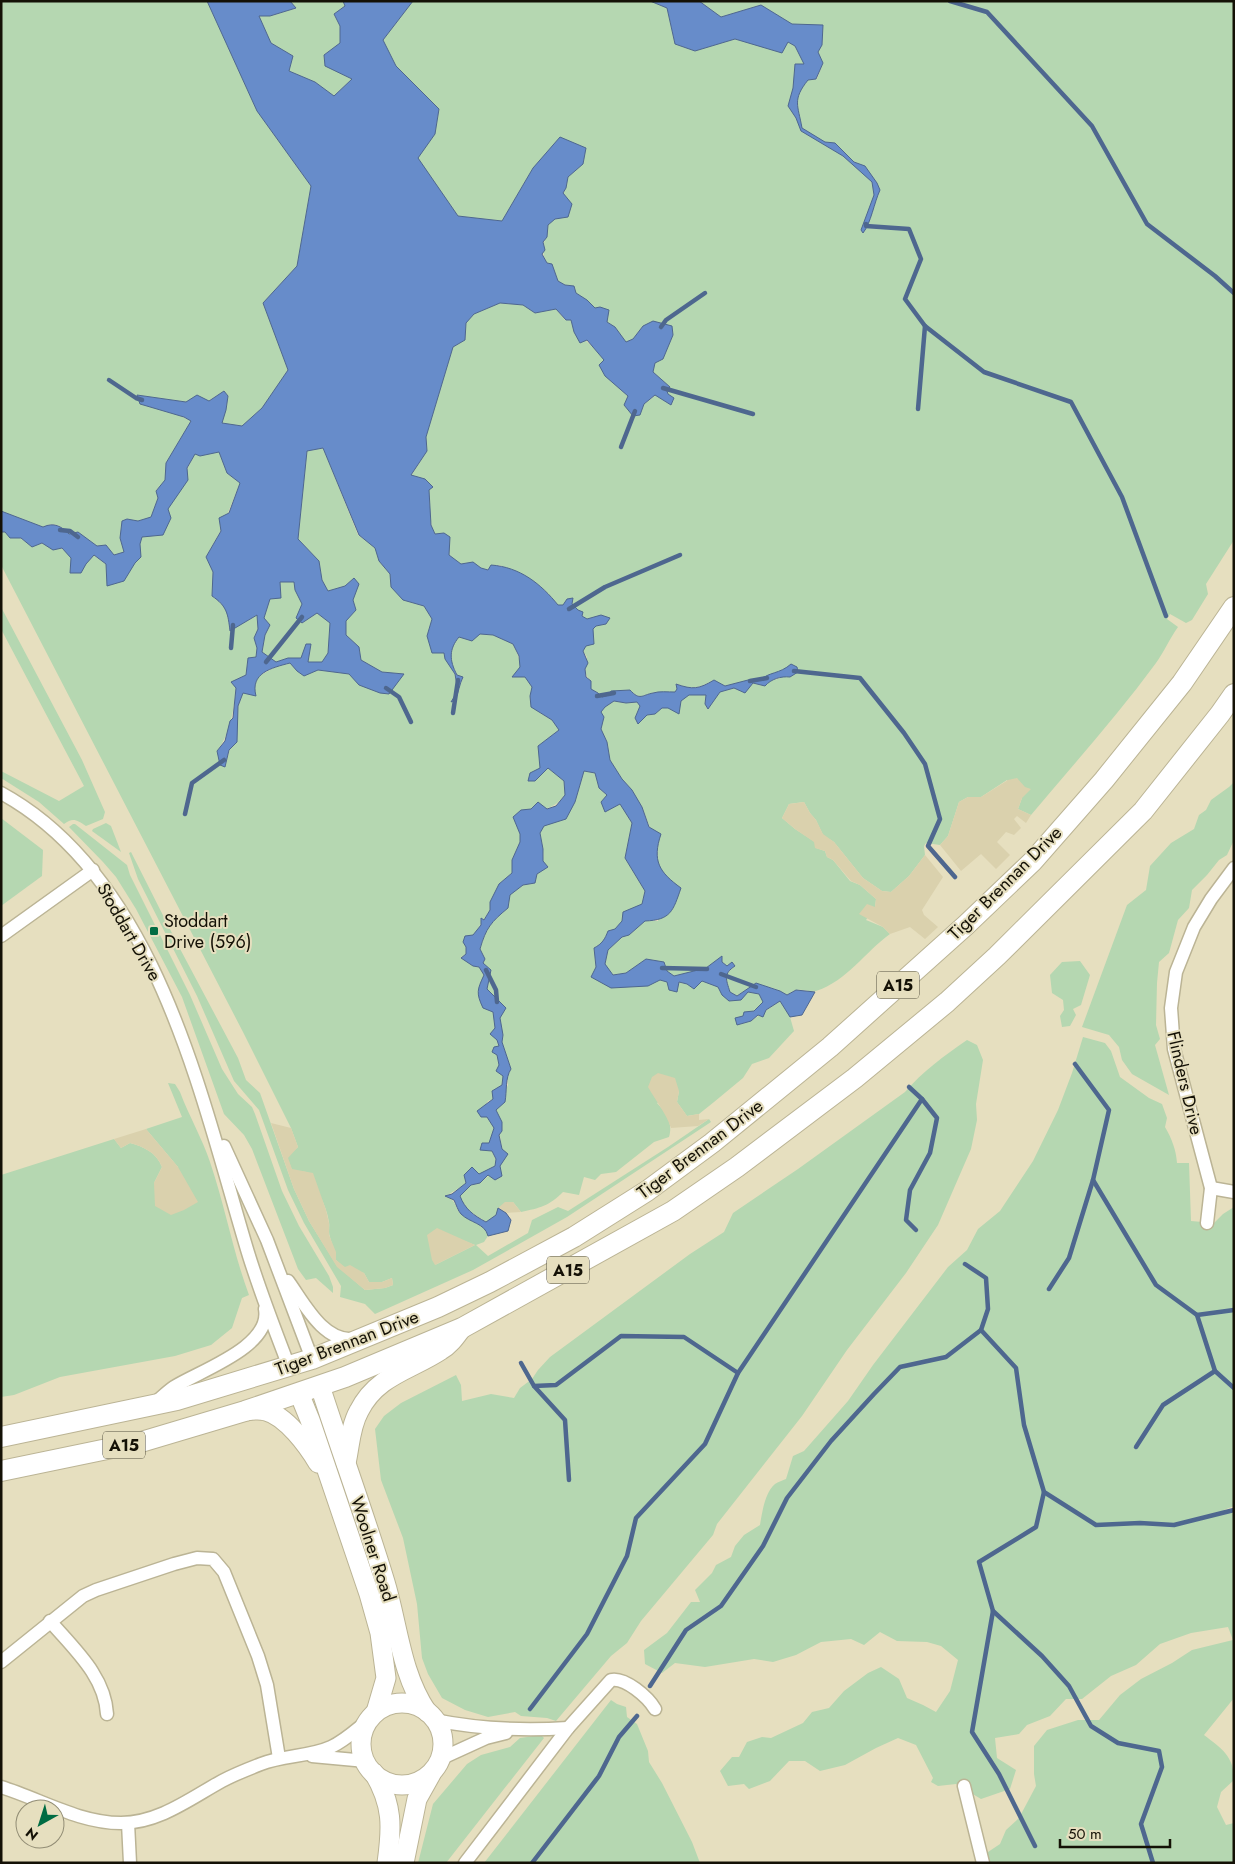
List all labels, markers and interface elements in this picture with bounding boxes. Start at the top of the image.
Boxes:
street label: Tiger Brennan Drive [942,820,1068,946]
street label: Stoddart Drive [90,878,168,986]
place label: Stoddart Drive (596) [164,908,251,955]
marker: Stoddart Drive (596) [148,925,160,937]
road number: A15 [877,972,919,998]
street label: Flinders Drive [1160,1029,1210,1137]
street label: Tiger Brennan Drive [632,1093,768,1205]
road number: A15 [547,1256,589,1284]
street label: Tiger Brennan Drive [271,1304,423,1382]
road number: A15 [103,1432,145,1458]
street label: Woolner Road [344,1493,402,1605]
north arrow [15,1799,65,1849]
scale bar [1060,1816,1170,1848]
text: N [21,1823,42,1845]
text: 50 m [1068,1823,1102,1845]

